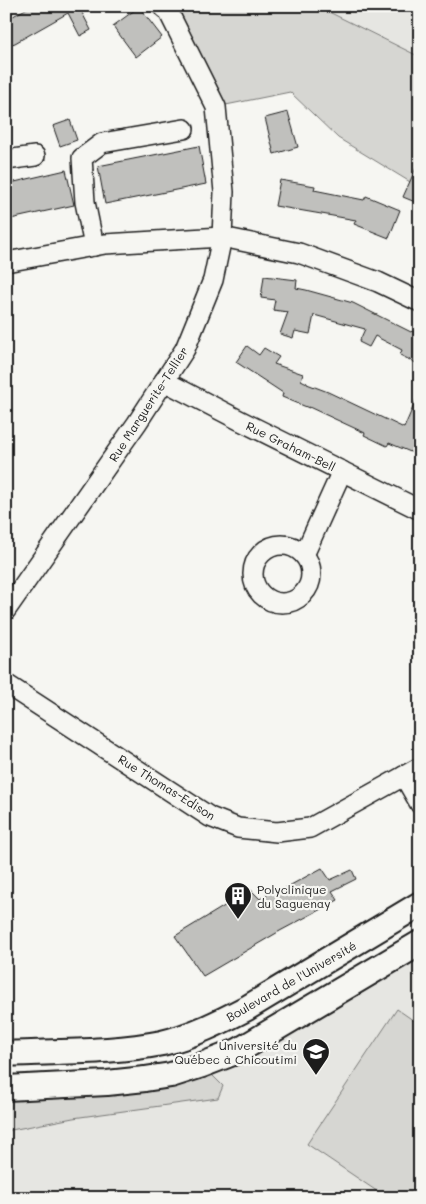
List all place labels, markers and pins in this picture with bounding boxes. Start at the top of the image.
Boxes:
building icon: Polyclinique du Saguenay [223,881,253,920]
place label: Polyclinique du Saguenay [257,881,331,911]
place label: Université du Québec à Chicoutimi [174,1037,297,1067]
school or university icon: Université du Québec à Chicoutimi [301,1037,331,1076]

